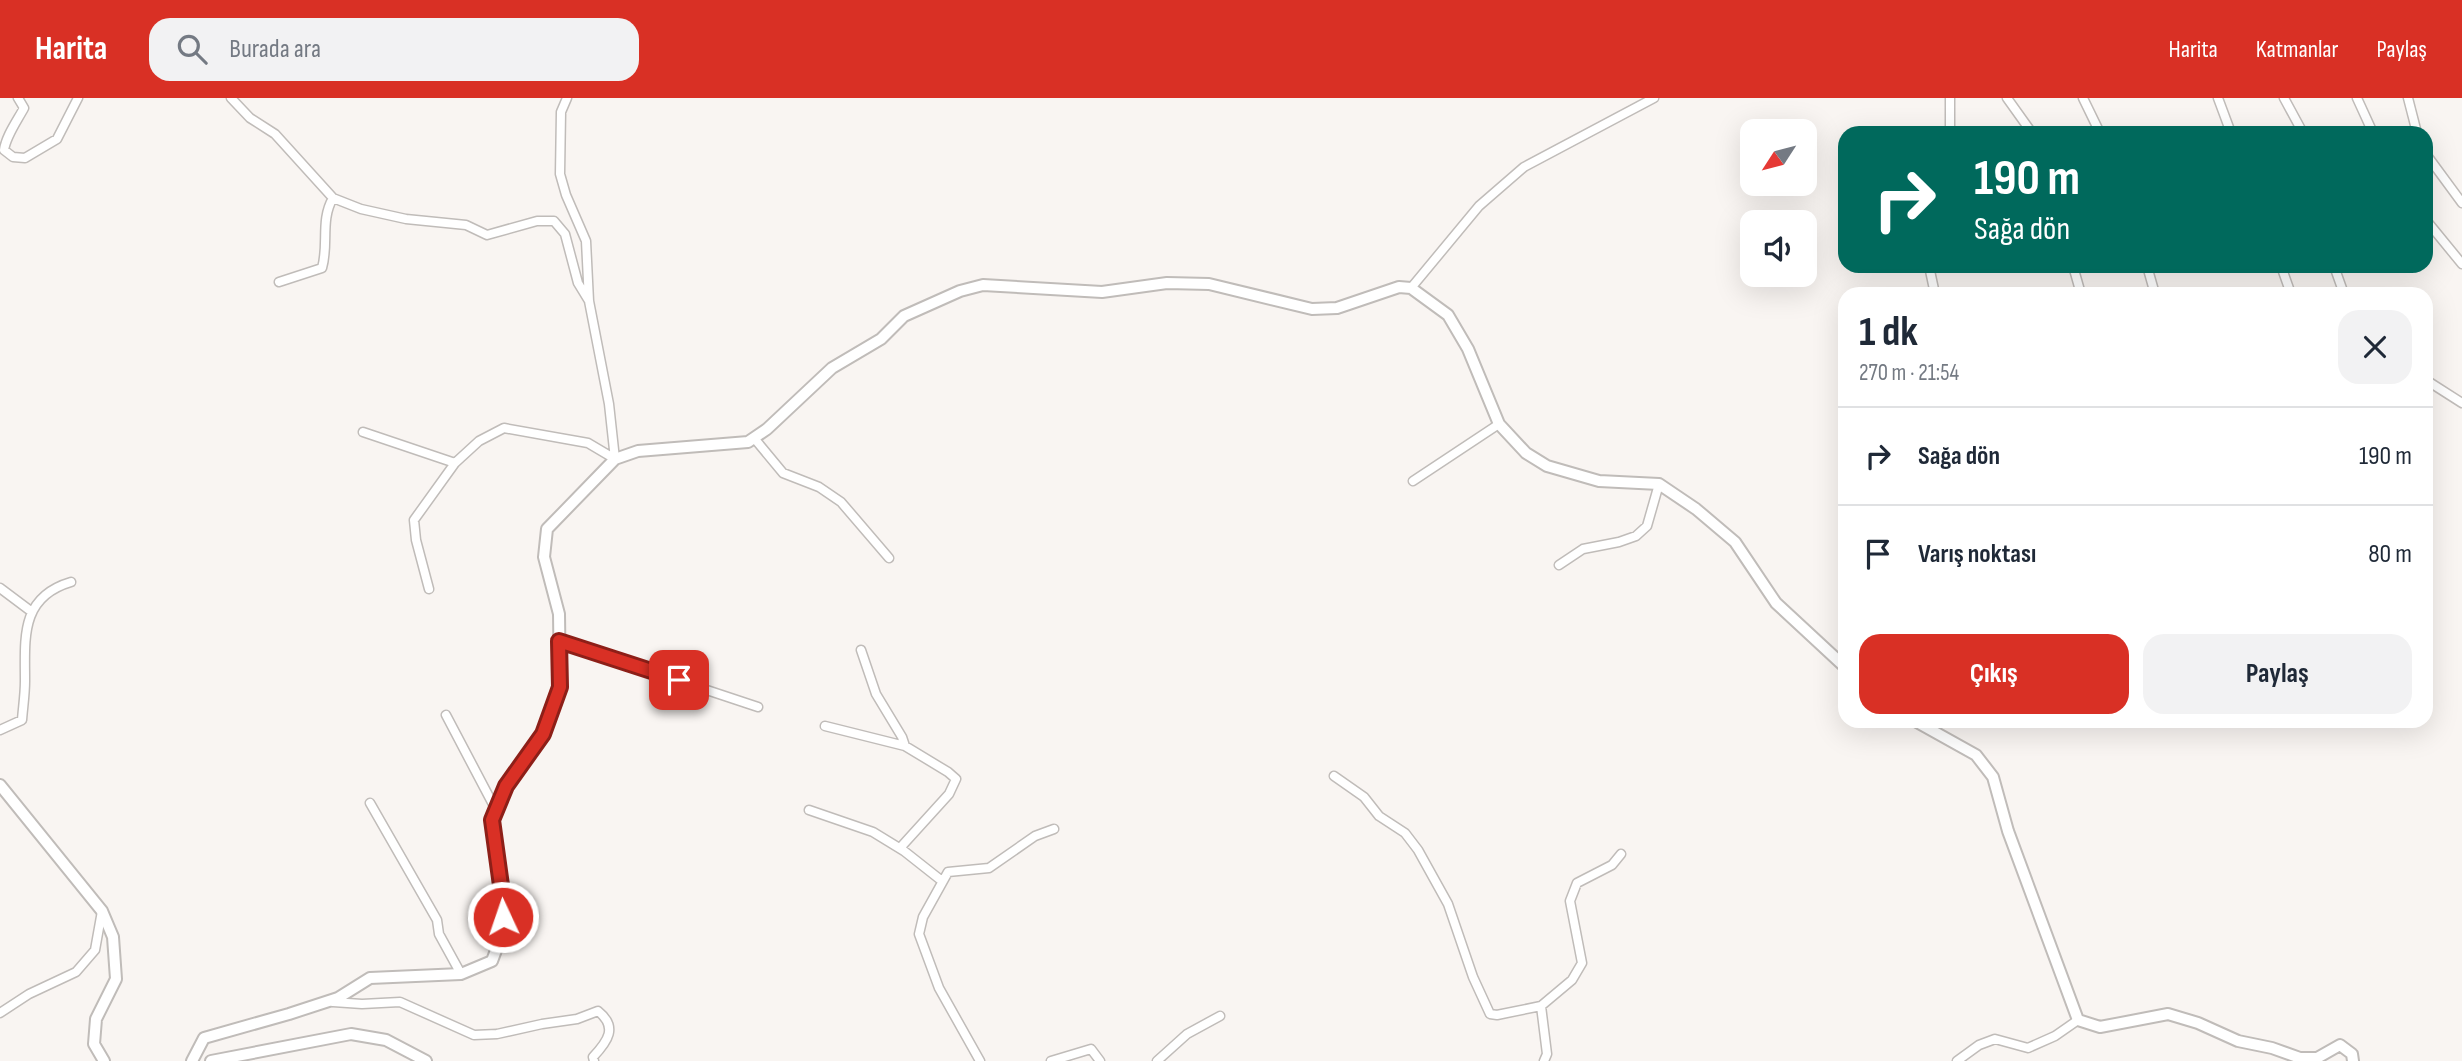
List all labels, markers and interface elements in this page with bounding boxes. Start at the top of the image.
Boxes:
search box [149,18,639,81]
text: Harita [35,29,107,69]
icon: search [173,30,211,68]
text: Burada ara [229,34,321,65]
text: Harita [2168,35,2218,64]
text: Katmanlar [2256,35,2339,64]
text: Paylaş [2377,35,2427,64]
north arrow [1740,119,1816,196]
map controls [1740,119,1817,287]
text: 190 m [1974,150,2080,209]
icon: right [1859,154,1950,245]
button: sound [1740,210,1817,287]
text: Sağa dön [1974,210,2070,249]
text: 1 dk [1859,307,1918,358]
button: close [2338,310,2412,384]
text: 270 m · 21:54 [1859,359,1959,387]
icon: right [1859,437,1897,475]
text: Sağa dön [1918,441,2000,472]
text: 190 m [2359,441,2412,472]
icon: arrive [1859,535,1897,573]
text: Varış noktası [1918,539,2036,570]
text: 80 m [2368,539,2412,570]
button: Çıkış [1859,634,2129,714]
button: Paylaş [2143,634,2412,714]
pin [649,650,709,710]
icon: arrive [660,661,698,699]
position arrow [466,880,540,954]

